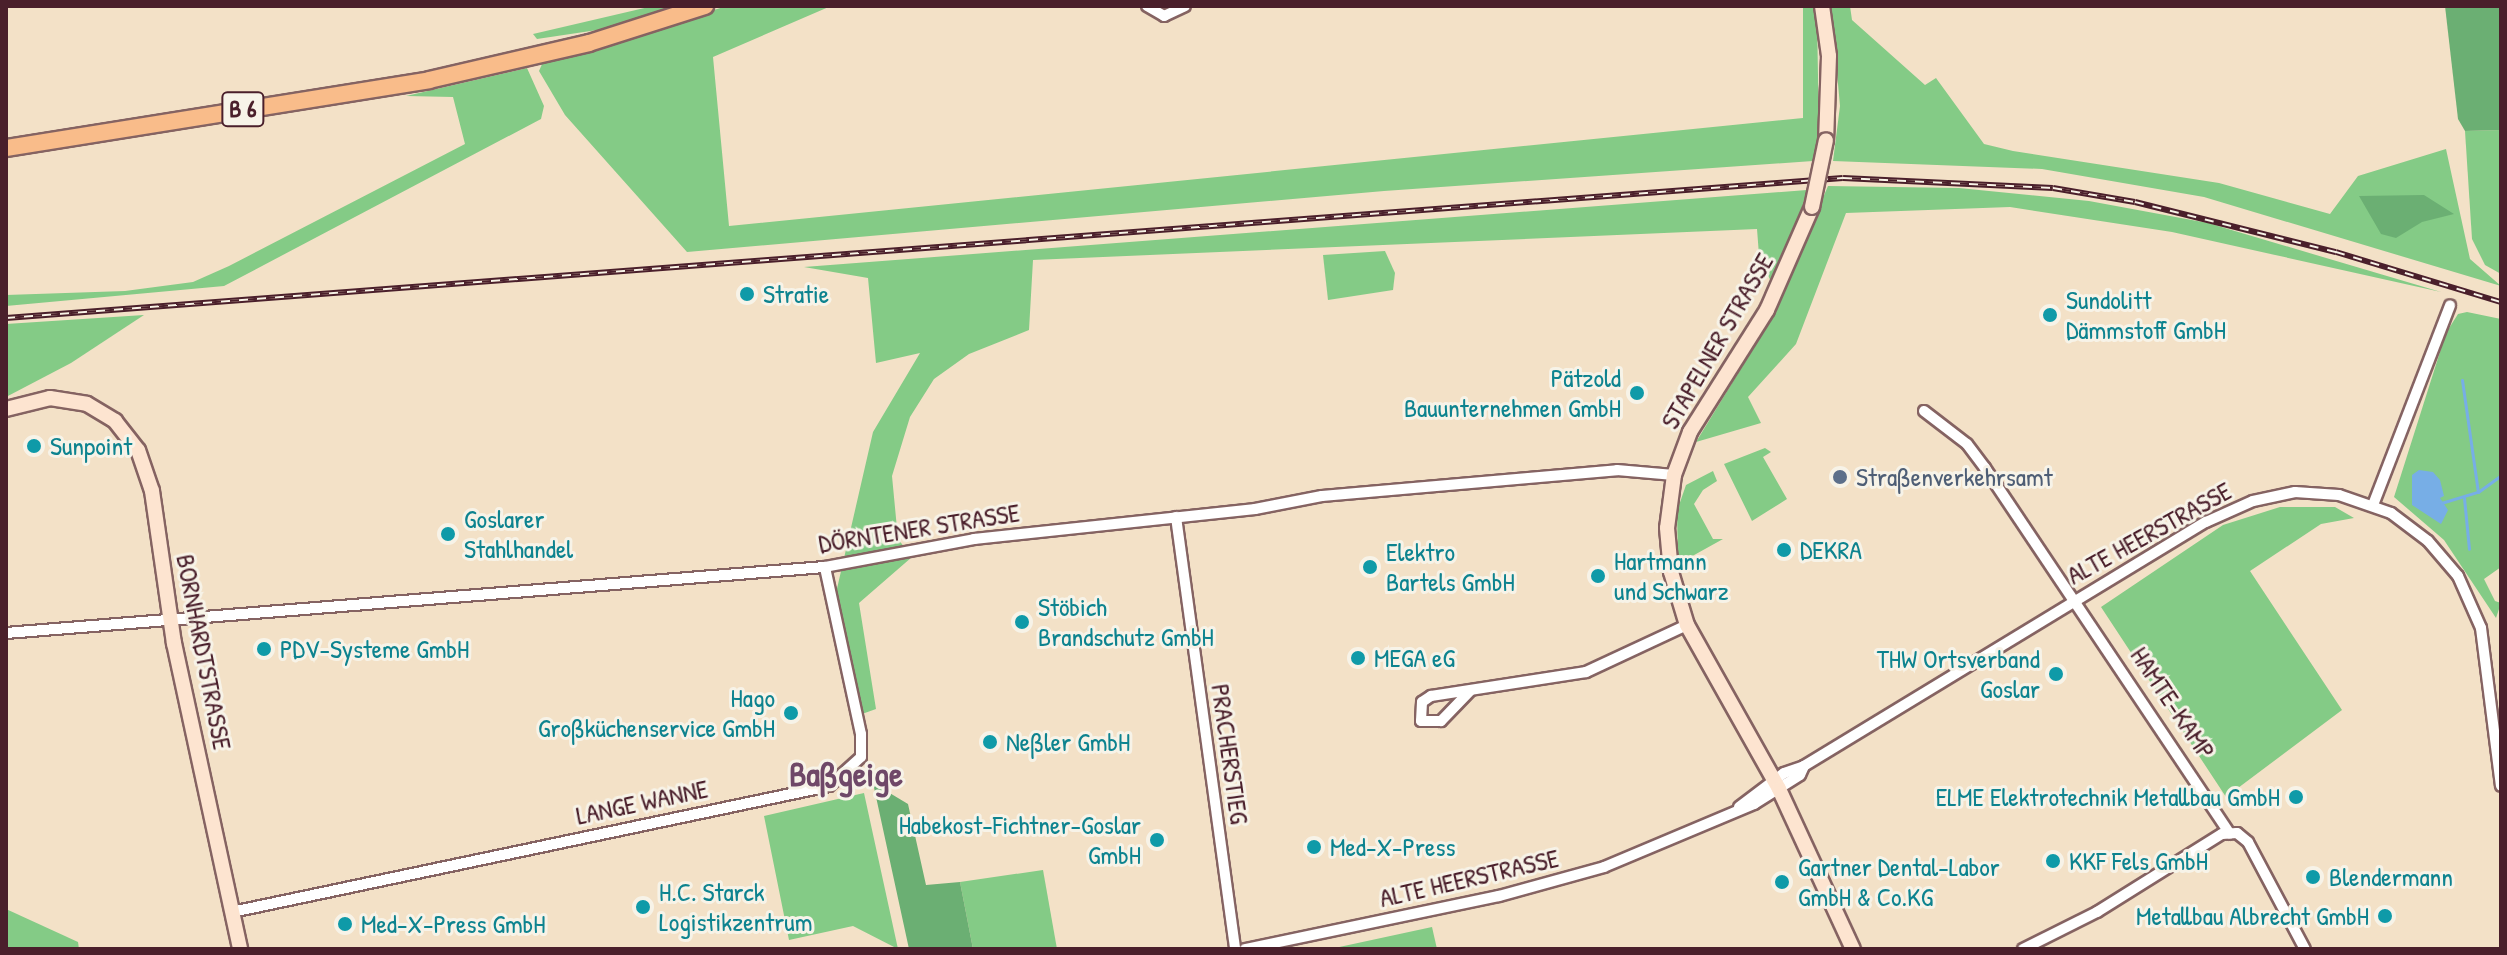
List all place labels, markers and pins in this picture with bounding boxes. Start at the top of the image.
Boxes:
place label: Stratie [763,278,829,310]
place label: Sundolitt Dämmstoff GmbH [2066,284,2226,346]
marker: Stratie [738,285,756,303]
marker: Sundolitt Dämmstoff GmbH [2041,306,2059,324]
place label: Pätzold Bauunternehmen GmbH [1404,362,1621,424]
marker: Pätzold Bauunternehmen GmbH [1628,384,1646,402]
place label: Sunpoint [50,430,132,462]
marker: Sunpoint [25,437,43,455]
place label: Straßenverkehrsamt [1856,461,2053,493]
marker: Straßenverkehrsamt [1831,468,1849,486]
place label: Goslarer Stahlhandel [464,503,573,564]
marker: Goslarer Stahlhandel [439,525,457,543]
place label: DEKRA [1800,534,1862,566]
place label: Elektro Bartels GmbH [1386,536,1515,598]
marker: DEKRA [1775,541,1793,559]
place label: Hartmann und Schwarz [1614,545,1729,606]
marker: Elektro Bartels GmbH [1361,558,1379,576]
marker: Hartmann und Schwarz [1589,567,1607,585]
place label: Stöbich Brandschutz GmbH [1038,591,1214,652]
marker: Stöbich Brandschutz GmbH [1013,613,1031,631]
place label: PDV-Systeme GmbH [280,633,469,665]
marker: PDV-Systeme GmbH [255,640,273,658]
place label: MEGA eG [1374,642,1455,674]
place label: THW Ortsverband Goslar [1877,643,2040,704]
marker: MEGA eG [1349,649,1367,667]
marker: THW Ortsverband Goslar [2047,665,2065,683]
place label: Hago Großküchenservice GmbH [538,682,775,744]
marker: Hago Großküchenservice GmbH [782,704,800,722]
place label: Neßler GmbH [1006,726,1130,758]
marker: Neßler GmbH [981,733,999,751]
place label: ELME Elektrotechnik Metallbau GmbH [1936,781,2280,813]
marker: ELME Elektrotechnik Metallbau GmbH [2287,788,2305,806]
place label: Habekost-Fichtner-Goslar GmbH [899,809,1141,870]
marker: Habekost-Fichtner-Goslar GmbH [1148,831,1166,849]
place label: Med-X-Press [1330,831,1455,863]
marker: Med-X-Press [1305,838,1323,856]
place label: KKF Fels GmbH [2069,845,2208,877]
place label: Gartner Dental-Labor GmbH & Co.KG [1798,851,2000,912]
marker: KKF Fels GmbH [2044,852,2062,870]
place label: Blendermann [2329,861,2453,893]
marker: Blendermann [2304,868,2322,886]
marker: Gartner Dental-Labor GmbH & Co.KG [1773,873,1791,891]
place label: H.C. Starck Logistikzentrum [659,876,812,938]
marker: H.C. Starck Logistikzentrum [634,898,652,916]
place label: Metallbau Albrecht GmbH [2136,900,2369,932]
marker: Metallbau Albrecht GmbH [2376,907,2394,925]
place label: Med-X-Press GmbH [361,908,545,940]
marker: Med-X-Press GmbH [336,915,354,933]

